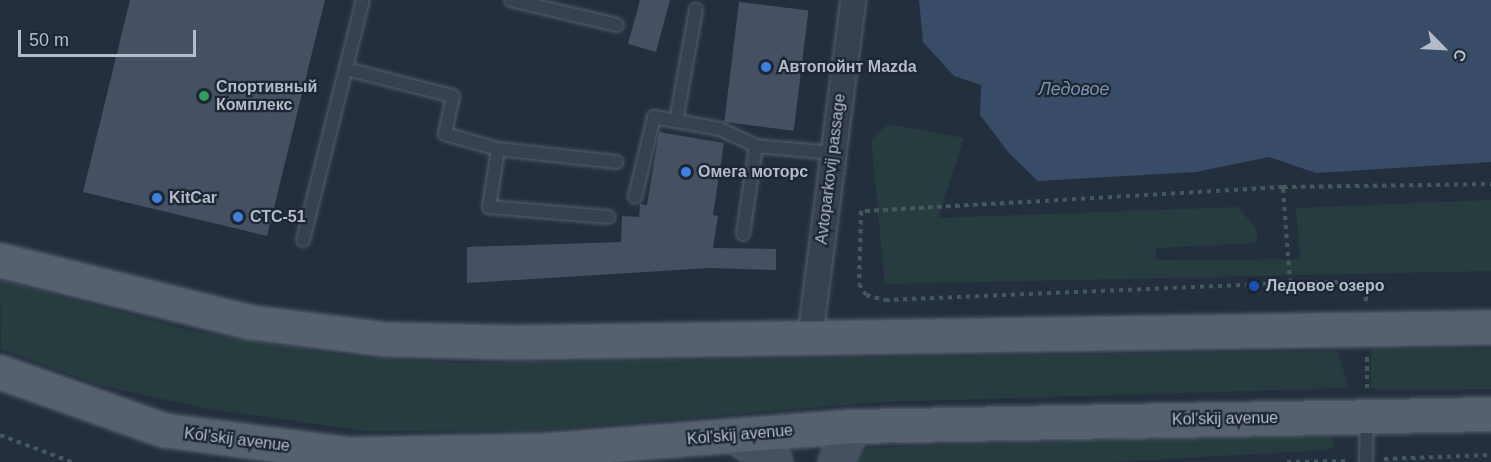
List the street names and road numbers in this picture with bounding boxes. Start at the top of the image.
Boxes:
street label: Avtoparkovij passage [812,92,850,246]
street label: Kol'skij avenue [1172,408,1278,430]
street label: Kol'skij avenue [686,421,794,449]
street label: Kol'skij avenue [183,424,291,456]

